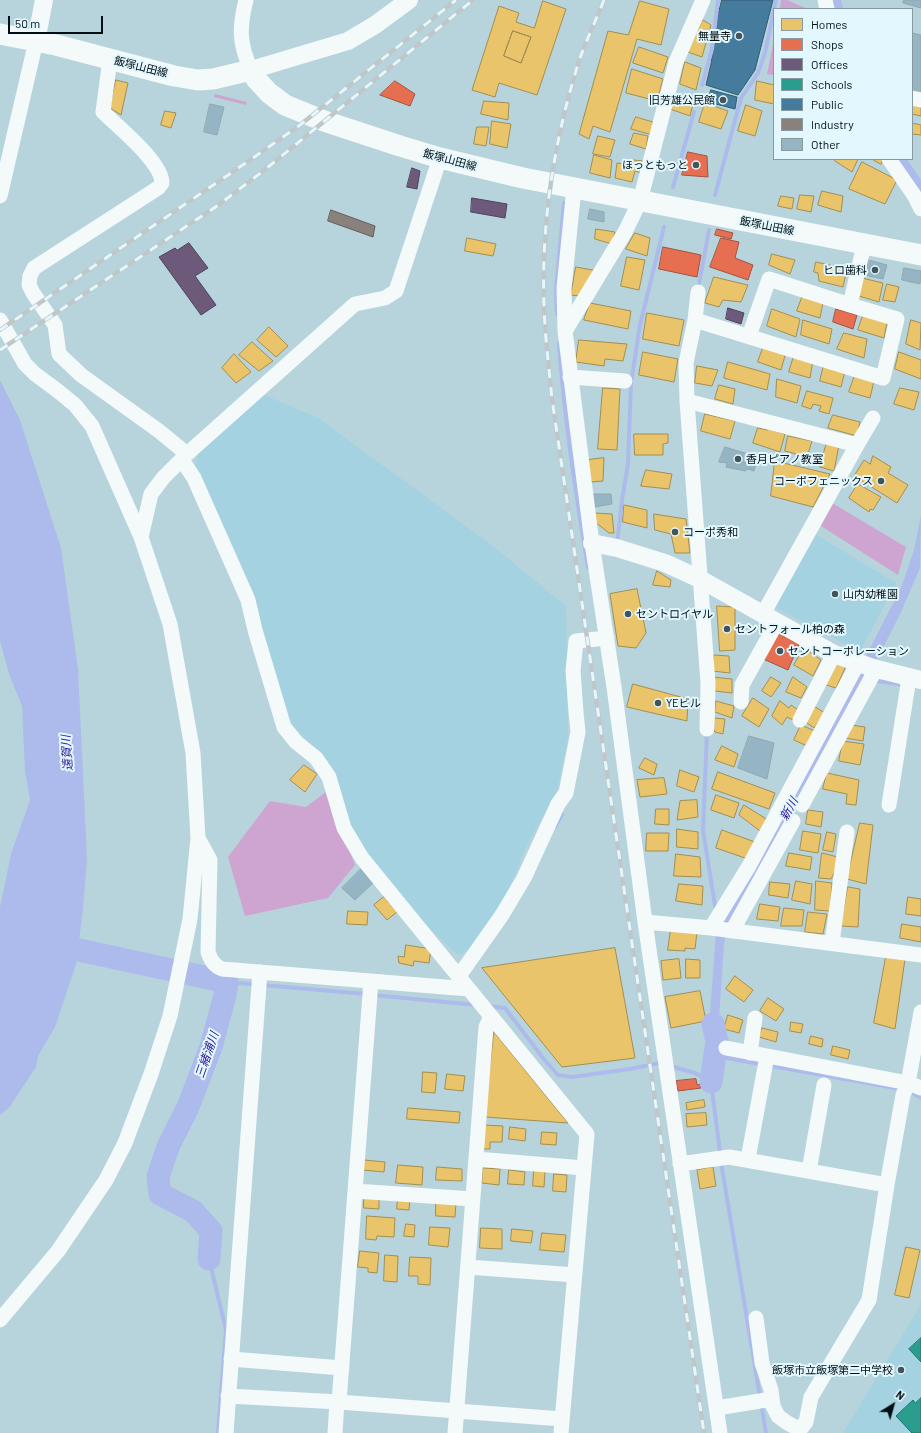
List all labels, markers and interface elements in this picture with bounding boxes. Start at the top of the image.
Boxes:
scale bar [10,8,105,34]
legend [773,8,913,160]
text: 50 m [15,16,40,30]
text: Homes [811,17,847,31]
place label: 無量寺 [698,29,731,43]
marker: 無量寺 [734,31,744,41]
text: Shops [811,37,843,51]
street label: 飯塚山田線 [113,54,169,80]
text: Offices [811,57,848,71]
text: Schools [811,77,852,91]
place label: 旧芳雄公民館 [649,93,715,107]
marker: 旧芳雄公民館 [718,95,728,105]
text: Public [811,97,843,111]
text: Industry [811,117,854,131]
text: Other [811,137,840,151]
street label: 飯塚山田線 [422,147,478,173]
place label: ほっともっと [622,158,688,172]
marker: ほっともっと [691,160,701,170]
street label: 飯塚山田線 [739,214,795,238]
place label: ヒロ歯科 [823,263,867,277]
marker: ヒロ歯科 [870,265,880,275]
place label: 香月ピアノ教室 [746,452,823,466]
marker: 香月ピアノ教室 [733,454,743,464]
place label: コーポフェニックス [774,474,873,488]
marker: コーポフェニックス [876,476,886,486]
place label: コーポ秀和 [683,525,738,539]
marker: コーポ秀和 [670,527,680,537]
place label: 山内幼稚園 [843,587,898,601]
marker: 山内幼稚園 [830,589,840,599]
place label: セントロイヤル [636,607,713,621]
marker: セントロイヤル [623,609,633,619]
place label: セントフォール柏の森 [735,622,845,636]
marker: セントフォール柏の森 [722,624,732,634]
place label: セントコーポレーション [788,644,909,658]
marker: セントコーポレーション [775,646,785,656]
place label: YEビル [666,696,701,710]
marker: YEビル [653,698,663,708]
water label: 遠賀川 [59,735,75,771]
water label: 新川 [777,795,801,823]
water label: 三緒浦川 [192,1030,222,1080]
place label: 飯塚市立飯塚第二中学校 [772,1363,893,1377]
marker: 飯塚市立飯塚第二中学校 [896,1365,906,1375]
north arrow [873,1385,913,1425]
text: N [894,1388,907,1402]

